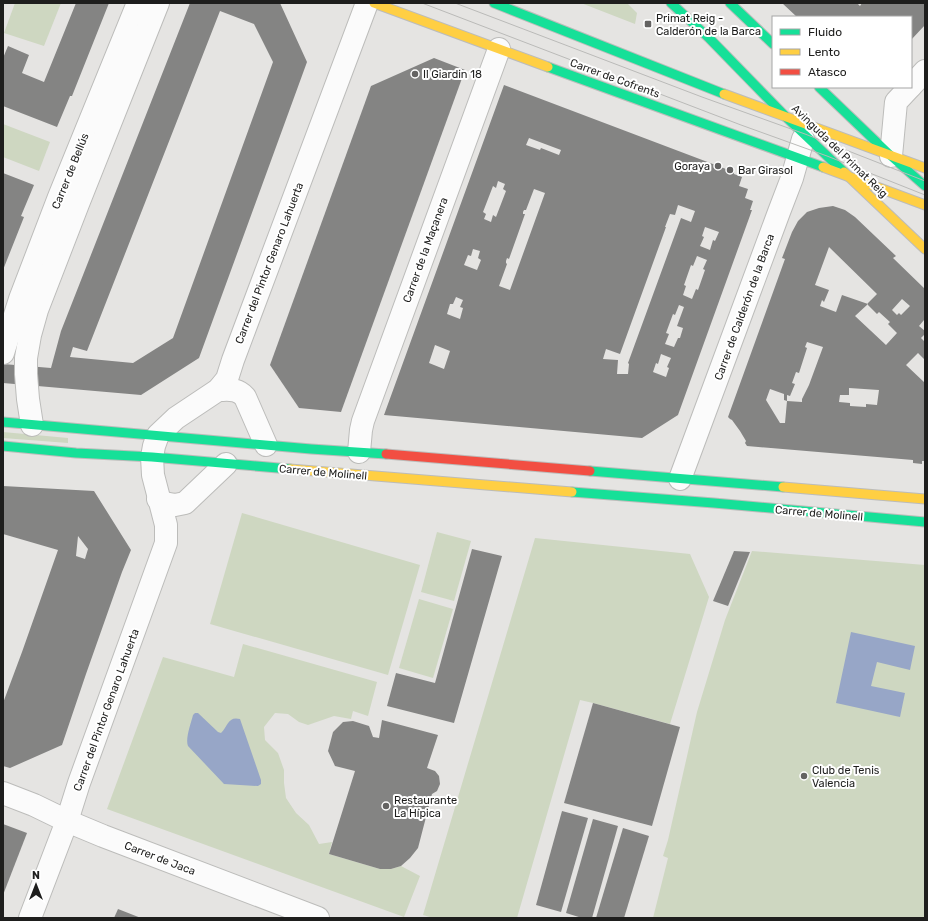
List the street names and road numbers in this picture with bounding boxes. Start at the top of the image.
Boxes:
street label: Carrer de Cofrents [568,56,662,101]
street label: Avinguda del Primat Reig [789,102,890,201]
street label: Carrer de Bellús [49,131,92,211]
street label: Carrer del Pintor Genaro Lahuerta [233,181,306,346]
street label: Carrer de la Maçanera [400,196,451,305]
street label: Carrer de Calderón de la Barca [712,232,777,382]
street label: Carrer de Molinell [278,462,368,483]
street label: Carrer de Molinell [774,503,864,524]
street label: Carrer del Pintor Genaro Lahuerta [71,627,142,793]
street label: Carrer de Jaca [122,839,197,878]

